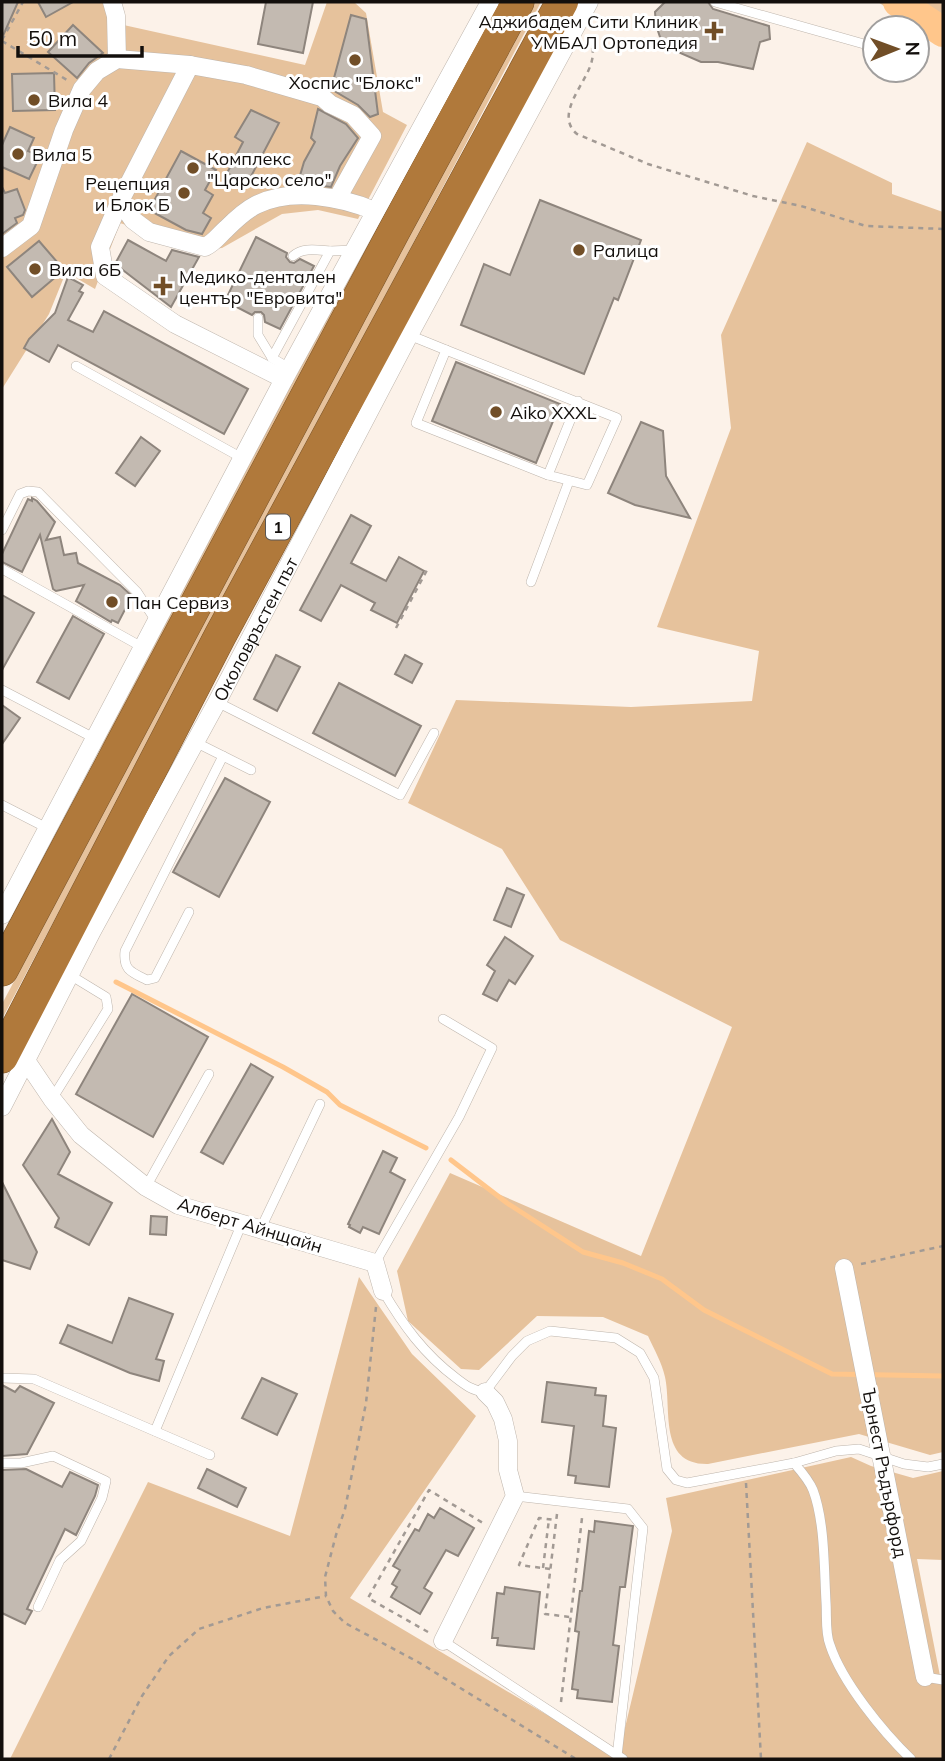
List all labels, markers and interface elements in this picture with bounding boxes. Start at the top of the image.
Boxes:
place label: Аджибадем Сити Клиник УМБАЛ Ортопедия [479,10,698,54]
scale bar [18,14,142,58]
north arrow [861,14,931,84]
marker: Аджибадем Сити Клиник УМБАЛ Ортопедия [704,21,724,41]
text: 50 m [28,25,77,51]
text: N [901,41,925,56]
marker: Хоспис "Блокс" [347,52,363,68]
place label: Хоспис "Блокс" [289,71,421,94]
place label: Вила 4 [48,89,108,112]
marker: Вила 4 [26,92,42,108]
place label: Вила 5 [32,143,92,166]
marker: Вила 5 [10,146,26,162]
place label: Комплекс "Царско село" [207,147,332,191]
marker: Комплекс "Царско село" [185,160,201,176]
place label: Рецепция и Блок Б [85,172,170,216]
marker: Рецепция и Блок Б [176,185,192,201]
place label: Ралица [593,239,659,262]
marker: Ралица [571,242,587,258]
place label: Вила 6Б [49,258,121,281]
marker: Вила 6Б [27,261,43,277]
place label: Медико-дентален център "Евровита" [179,265,342,309]
marker: Медико-дентален център "Евровита" [153,276,173,296]
place label: Aiko XXXL [510,401,597,424]
marker: Aiko XXXL [488,404,504,420]
road number: 1 [266,514,290,540]
street label: Околовръстен път [208,552,303,705]
place label: Пан Сервиз [126,591,229,614]
marker: Пан Сервиз [104,594,120,610]
street label: Алберт Айнщайн [175,1192,325,1258]
street label: Ърнест Ръдърфорд [857,1386,913,1560]

